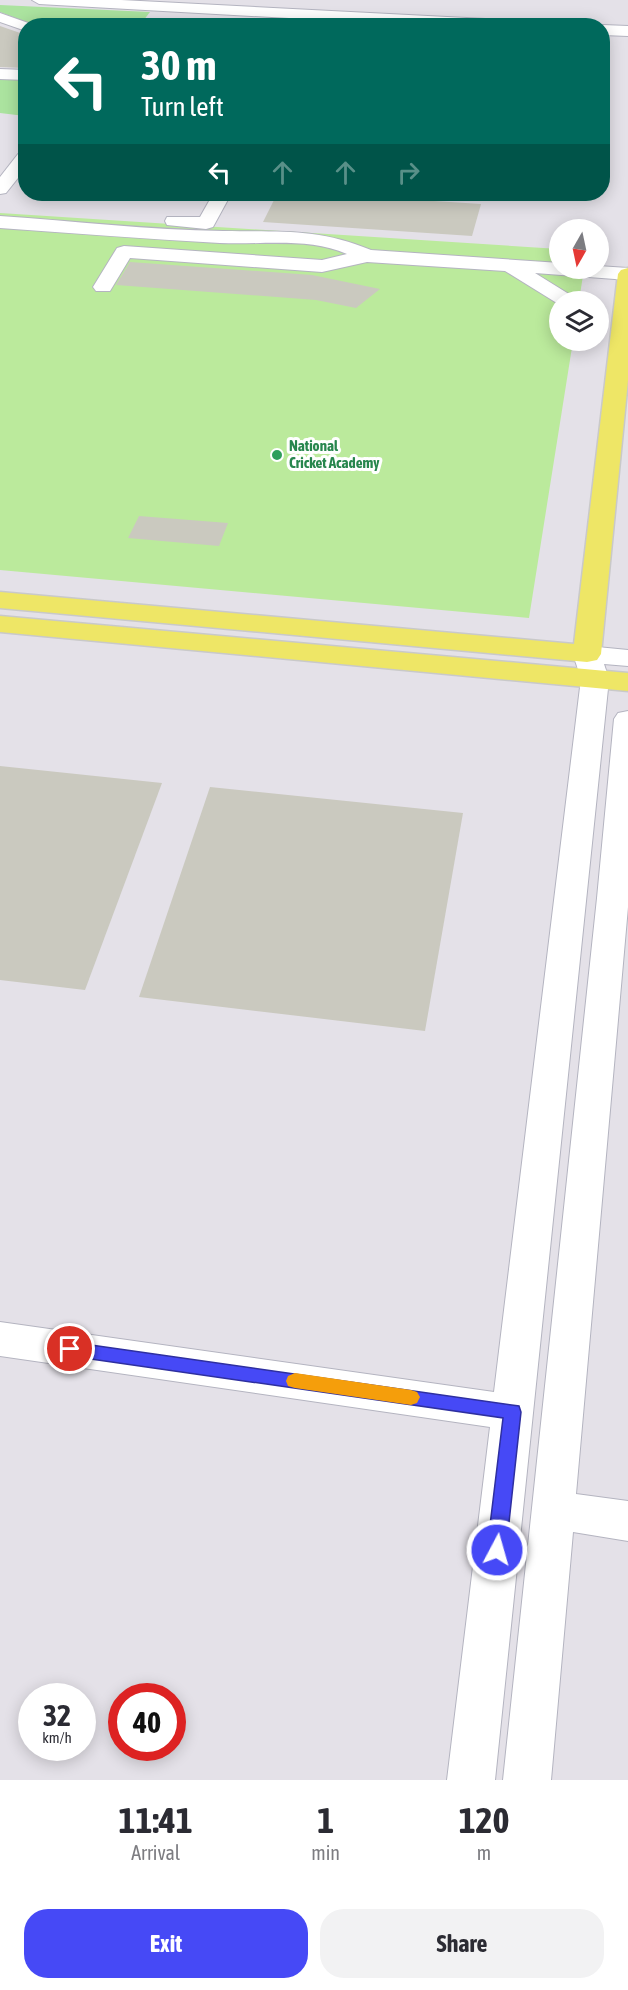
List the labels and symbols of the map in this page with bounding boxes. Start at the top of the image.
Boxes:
north arrow [549,219,609,279]
place label: National Cricket Academy [289,437,380,471]
marker: National Cricket Academy [270,448,284,462]
pin [44,1323,95,1374]
position arrow [465,1518,529,1582]
speed limit sign: 40 [108,1683,186,1761]

